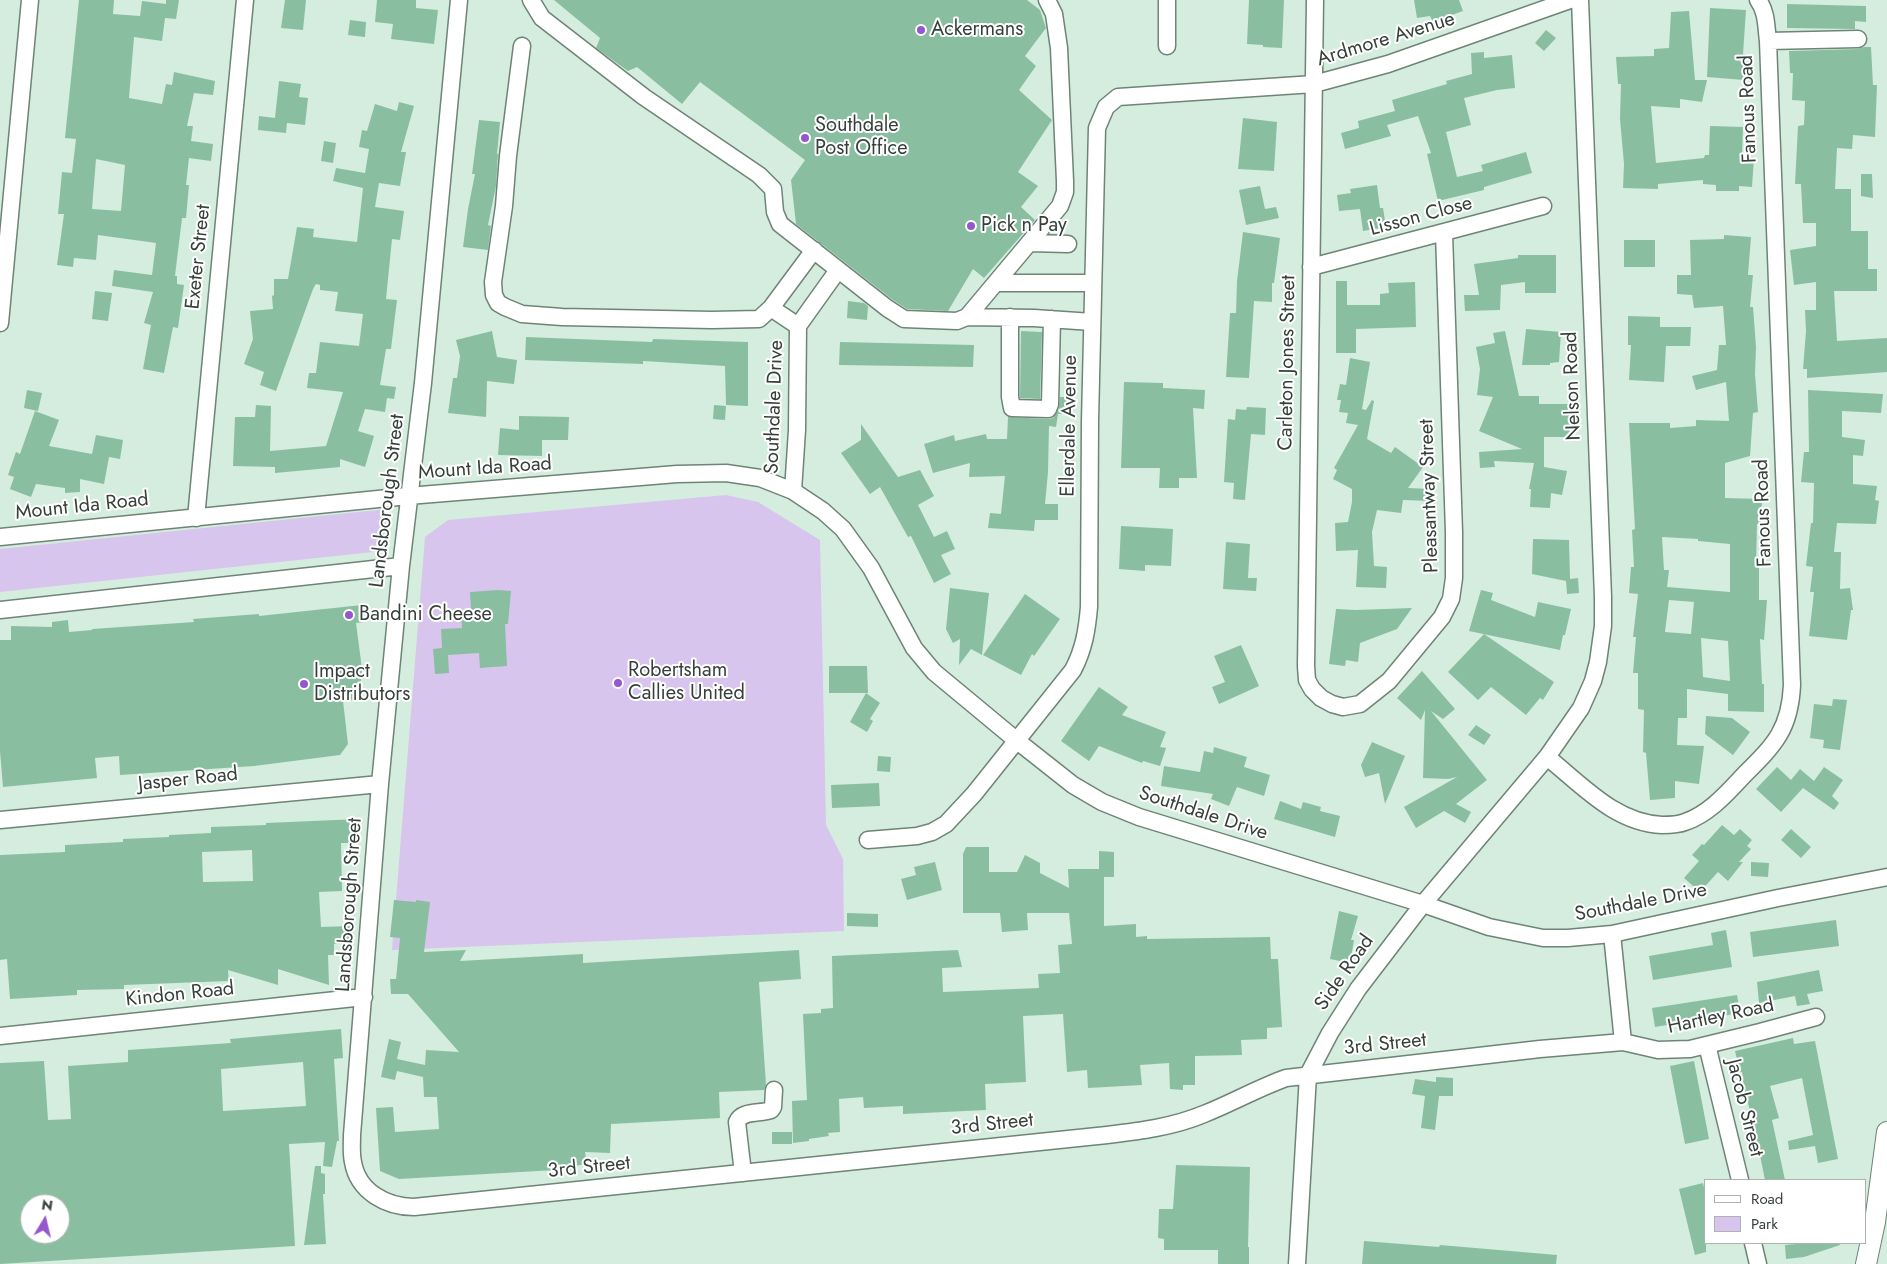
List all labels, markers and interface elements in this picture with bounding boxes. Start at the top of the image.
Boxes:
street label: Ardmore Avenue [1314,8,1458,72]
place label: Ackermans [931,18,1023,42]
marker: Ackermans [915,24,927,36]
street label: Fanous Road [1735,55,1763,163]
place label: Southdale Post Office [815,114,907,161]
marker: Southdale Post Office [799,132,811,144]
street label: Lisson Close [1367,192,1475,242]
street label: Exeter Street [182,203,216,311]
place label: Pick n Pay [981,214,1067,238]
marker: Pick n Pay [965,220,977,232]
street label: Carleton Jones Street [1274,275,1302,451]
street label: Nelson Road [1559,331,1587,441]
street label: Southdale Drive [761,340,789,474]
street label: Ellerdale Avenue [1057,355,1083,497]
street label: Landsborough Street [365,413,411,589]
street label: Pleasantway Street [1415,419,1445,573]
street label: Mount Ida Road [417,452,553,486]
street label: Fanous Road [1750,459,1778,567]
street label: Mount Ida Road [14,488,150,526]
place label: Bandini Cheese [359,603,492,627]
marker: Bandini Cheese [343,609,355,621]
place label: Robertsham Callies United [628,659,745,706]
place label: Impact Distributors [314,660,410,707]
marker: Robertsham Callies United [612,677,624,689]
marker: Impact Distributors [298,678,310,690]
street label: Jasper Road [137,763,239,797]
street label: Southdale Drive [1136,782,1270,846]
street label: Landsborough Street [332,817,368,993]
street label: Southdale Drive [1573,878,1709,928]
street label: Side Road [1310,930,1380,1016]
street label: Kindon Road [125,977,235,1013]
street label: Hartley Road [1666,994,1776,1040]
street label: 3rd Street [1343,1029,1427,1061]
street label: Jacob Street [1720,1057,1768,1159]
street label: 3rd Street [950,1109,1034,1141]
street label: 3rd Street [547,1152,631,1184]
legend [1704,1179,1867,1244]
text: Road [1751,1188,1783,1210]
north arrow [20,1194,70,1244]
text: N [40,1194,54,1216]
text: Park [1751,1213,1778,1235]

